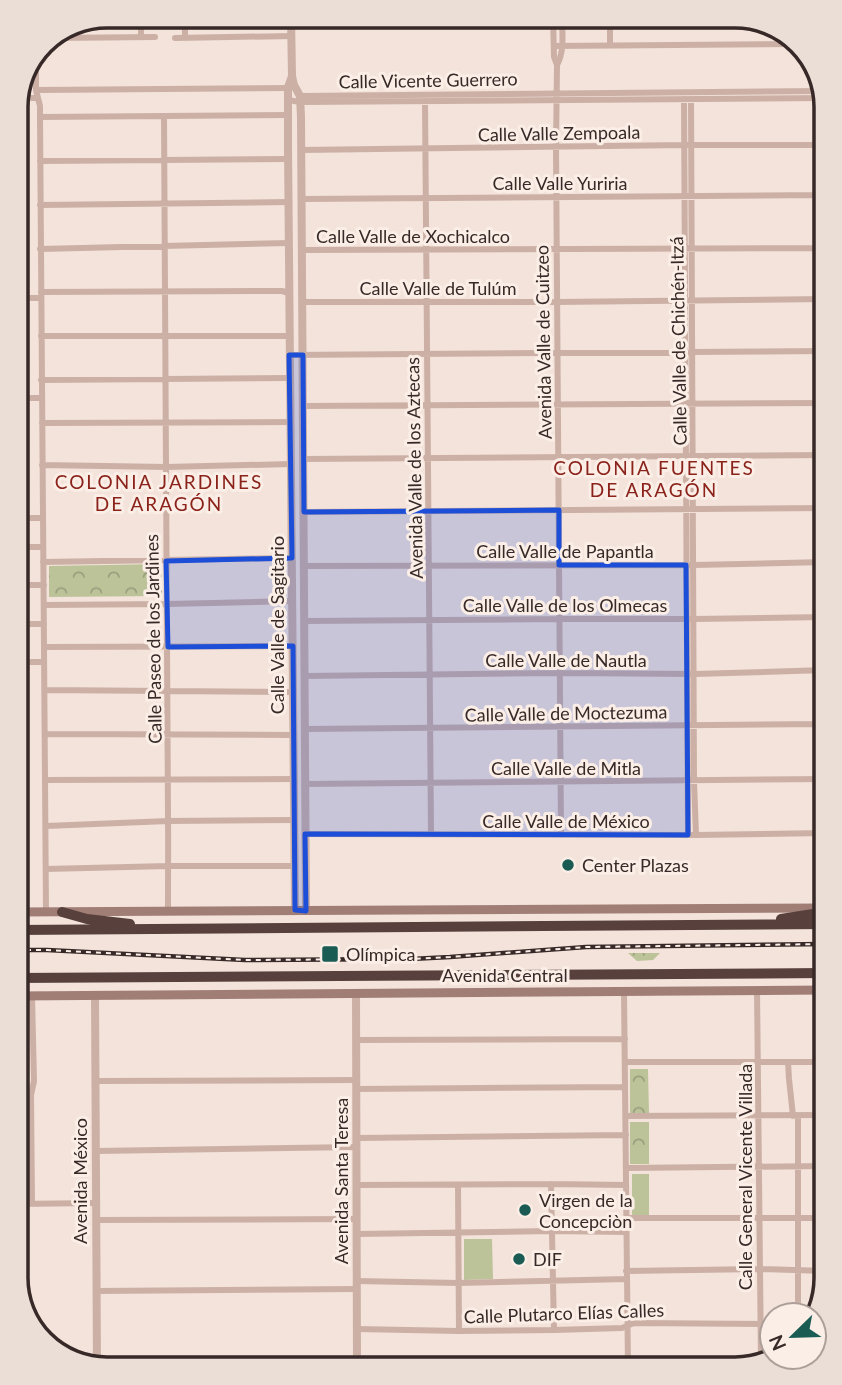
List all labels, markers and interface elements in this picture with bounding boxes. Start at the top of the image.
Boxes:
street label: Calle Vicente Guerrero [338,67,518,93]
street label: Calle Valle Zempoala [478,121,640,145]
street label: Calle Valle Yuriria [492,172,628,194]
street label: Calle Valle de Xochicalco [316,225,510,247]
street label: Calle Valle de Chichén-Itzá [665,236,691,446]
street label: Avenida Valle de Cuitzeo [530,245,556,439]
street label: Calle Valle de Tulúm [360,277,516,299]
street label: Avenida Valle de los Aztecas [401,357,427,579]
district label: COLONIA FUENTES DE ARAGÓN [553,456,755,501]
district label: COLONIA JARDINES DE ARAGÓN [55,470,263,515]
street label: Calle Paseo de los Jardines [140,534,166,744]
street label: Calle Valle de Sagitario [266,536,288,714]
street label: Calle Valle de Papantla [476,540,654,562]
street label: Calle Valle de los Olmecas [463,594,667,616]
street label: Calle Valle de Nautla [485,649,647,671]
street label: Calle Valle de Moctezuma [465,700,667,726]
street label: Calle Valle de Mitla [491,757,641,779]
street label: Calle Valle de México [482,810,650,832]
place label: Center Plazas [582,854,689,876]
marker: Center Plazas [560,857,576,873]
place label: Olímpica [346,943,416,965]
marker: Olímpica [320,944,340,964]
street label: Avenida Central [442,964,568,986]
street label: Calle General Vicente Villada [734,1064,756,1290]
street label: Avenida Santa Teresa [330,1098,352,1264]
street label: Avenida México [69,1118,91,1244]
place label: Virgen de la Concepciòn [539,1189,633,1232]
marker: Virgen de la Concepciòn [517,1202,533,1218]
place label: DIF [533,1248,562,1270]
marker: DIF [511,1251,527,1267]
street label: Calle Plutarco Elías Calles [463,1299,665,1327]
north arrow [758,1301,828,1371]
text: N [763,1332,790,1354]

